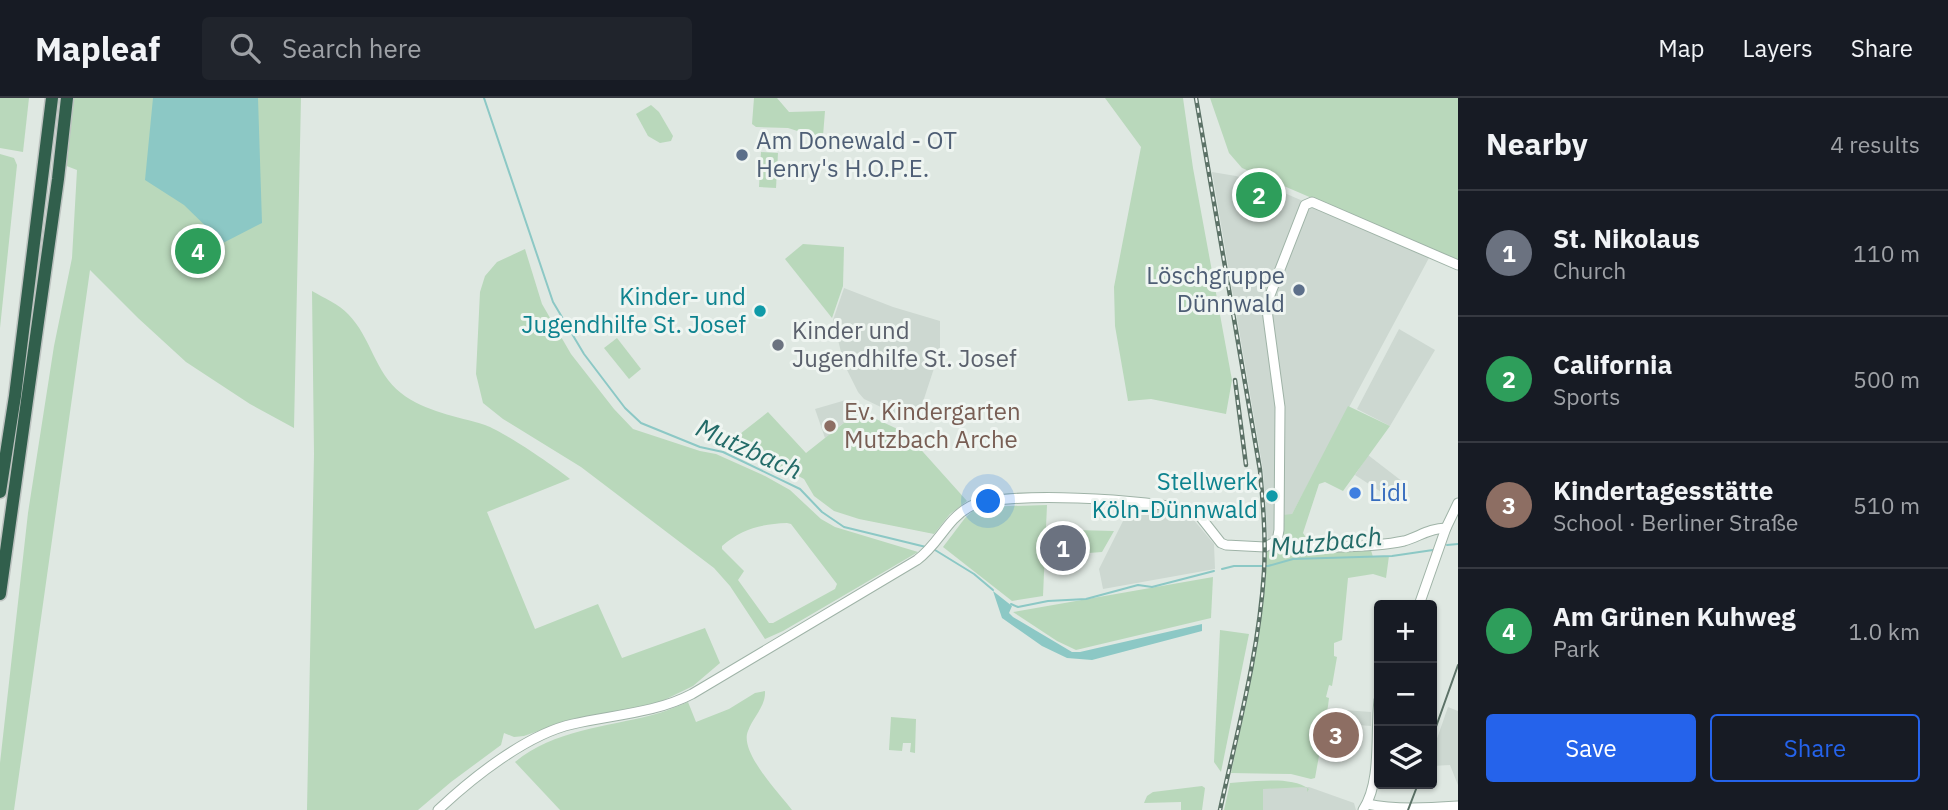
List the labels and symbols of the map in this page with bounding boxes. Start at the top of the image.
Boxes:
place label: Am Donewald - OT Henry's H.O.P.E. [756,124,957,184]
marker: Am Donewald - OT Henry's H.O.P.E. [734,147,750,163]
pin: 2 [1236,169,1282,221]
pin: 4 [175,225,221,277]
place label: Löschgruppe Dünnwald [1146,259,1285,319]
place label: Kinder- und Jugendhilfe St. Josef [521,280,746,340]
marker: Löschgruppe Dünnwald [1291,282,1307,298]
marker: Kinder- und Jugendhilfe St. Josef [752,303,768,319]
place label: Kinder und Jugendhilfe St. Josef [792,314,1017,374]
marker: Kinder und Jugendhilfe St. Josef [770,337,786,353]
place label: Ev. Kindergarten Mutzbach Arche [844,395,1021,455]
water label: Mutzbach [691,410,808,486]
marker: Ev. Kindergarten Mutzbach Arche [822,418,838,434]
place label: Stellwerk Köln-Dünnwald [1092,465,1258,525]
place label: Lidl [1369,476,1407,508]
your location [971,484,1005,518]
marker: Lidl [1347,485,1363,501]
marker: Stellwerk Köln-Dünnwald [1264,488,1280,504]
water label: Mutzbach [1268,518,1384,564]
pin: 1 [1040,522,1086,574]
pin: 3 [1313,709,1359,761]

